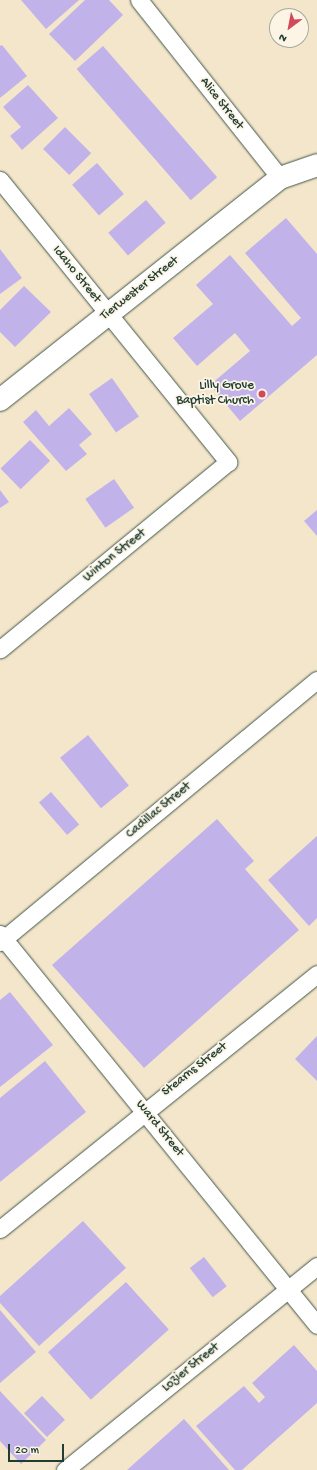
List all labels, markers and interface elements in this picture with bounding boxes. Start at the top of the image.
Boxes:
north arrow [269,8,309,48]
text: N [277,30,289,44]
street label: Alice Street [196,75,246,133]
street label: Idaho Street [48,243,104,307]
street label: Tierwester Street [98,254,182,324]
place label: Lilly Grove Baptist Church [176,379,254,410]
marker: Lilly Grove Baptist Church [257,389,267,399]
street label: Winton Street [81,526,149,586]
street label: Cadillac Street [123,779,195,843]
street label: Stearns Street [159,1040,231,1100]
street label: Ward Street [131,1098,187,1160]
street label: Lozier Street [159,1340,223,1396]
scale bar [10,1436,66,1462]
text: 20 m [15,1444,39,1458]

